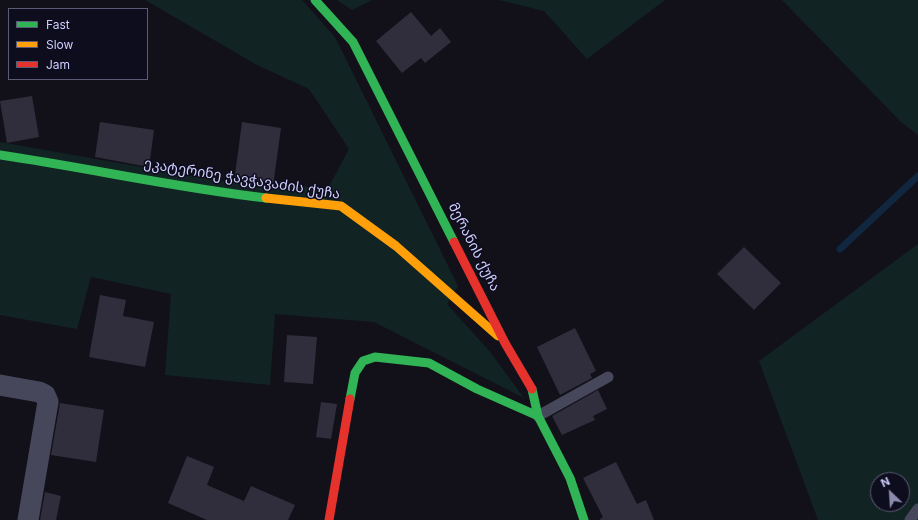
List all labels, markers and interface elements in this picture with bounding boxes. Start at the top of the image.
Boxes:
legend [8,8,148,80]
text: Fast [46,17,70,32]
text: Slow [46,37,73,52]
text: Jam [46,57,70,72]
street label: ეკატერინე ჭავჭავაძის ქუჩა [143,155,341,203]
street label: მერანის ქუჩა [445,200,503,294]
north arrow [870,472,910,512]
text: N [879,474,892,490]

